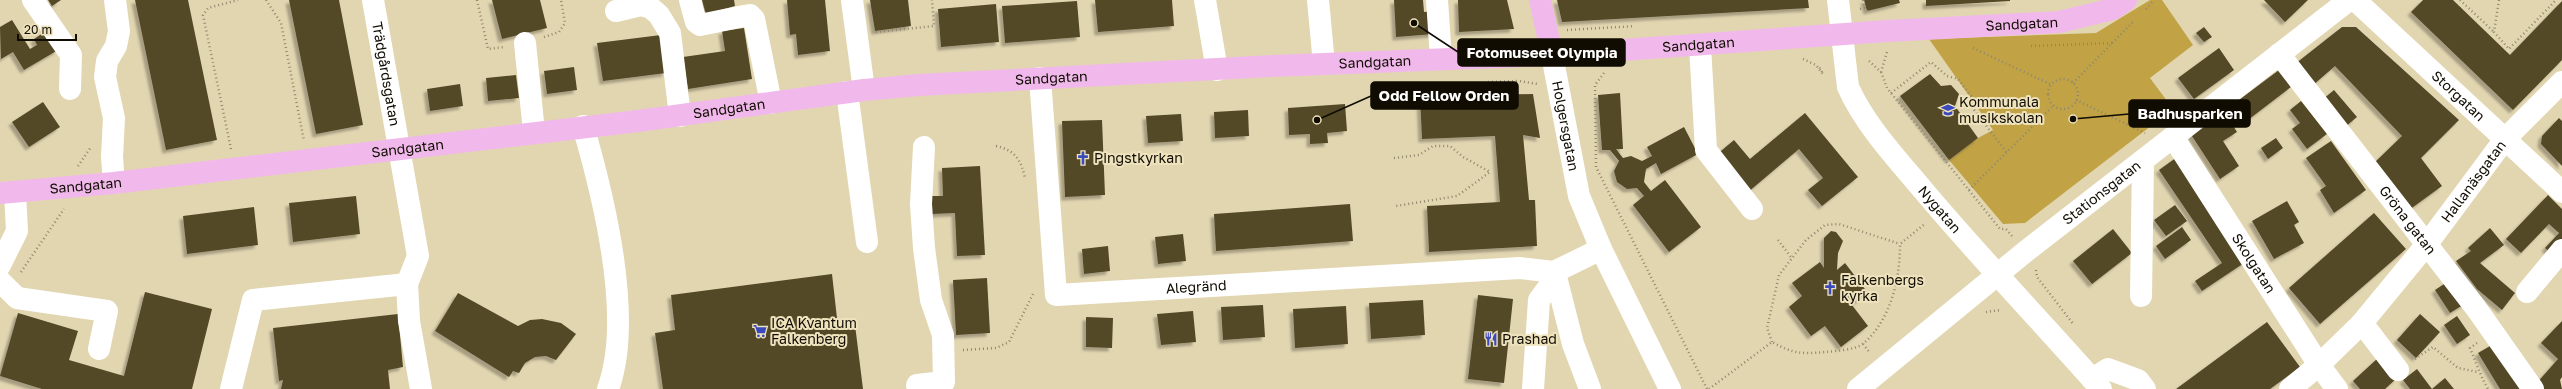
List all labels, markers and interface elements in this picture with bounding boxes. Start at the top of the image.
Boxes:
street label: Sandgatan [1985,13,2059,34]
scale bar [18,16,76,42]
street label: Trädgårdsgatan [369,20,404,127]
text: 20 m [24,22,52,37]
street label: Sandgatan [1662,33,1735,55]
callout: Fotomuseet Olympia [1458,39,1625,66]
text: Fotomuseet Olympia [1467,43,1618,61]
street label: Sandgatan [1338,52,1412,71]
street label: Sandgatan [1015,67,1088,88]
street label: Storgatan [2429,67,2489,124]
street label: Holgersgatan [1549,79,1583,172]
callout: Odd Fellow Orden [1371,82,1518,109]
text: Odd Fellow Orden [1379,86,1509,104]
place label: Kommunala musikskolan [1959,93,2043,126]
street label: Sandgatan [692,95,766,121]
callout: Badhusparken [2129,100,2250,127]
school or university icon: Kommunala musikskolan [1940,102,1956,118]
text: Badhusparken [2137,104,2243,122]
street label: Sandgatan [370,135,445,160]
street label: Hallanäsgatan [2437,137,2509,226]
place label: Pingstkyrkan [1094,149,1183,166]
church icon: Pingstkyrkan [1075,150,1091,166]
street label: Stationsgatan [2059,156,2144,228]
street label: Sandgatan [49,173,123,197]
street label: Nygatan [1915,182,1965,236]
street label: Gröna gatan [2376,182,2440,257]
street label: Skolgatan [2229,230,2280,296]
place label: Falkenbergs kyrka [1841,271,1924,304]
street label: Alegränd [1165,276,1227,297]
church icon: Falkenbergs kyrka [1822,280,1838,296]
place label: ICA Kvantum Falkenberg [771,314,857,347]
supermarket icon: ICA Kvantum Falkenberg [752,323,768,339]
place label: Prashad [1502,330,1557,347]
restaurant icon: Prashad [1483,331,1499,347]

